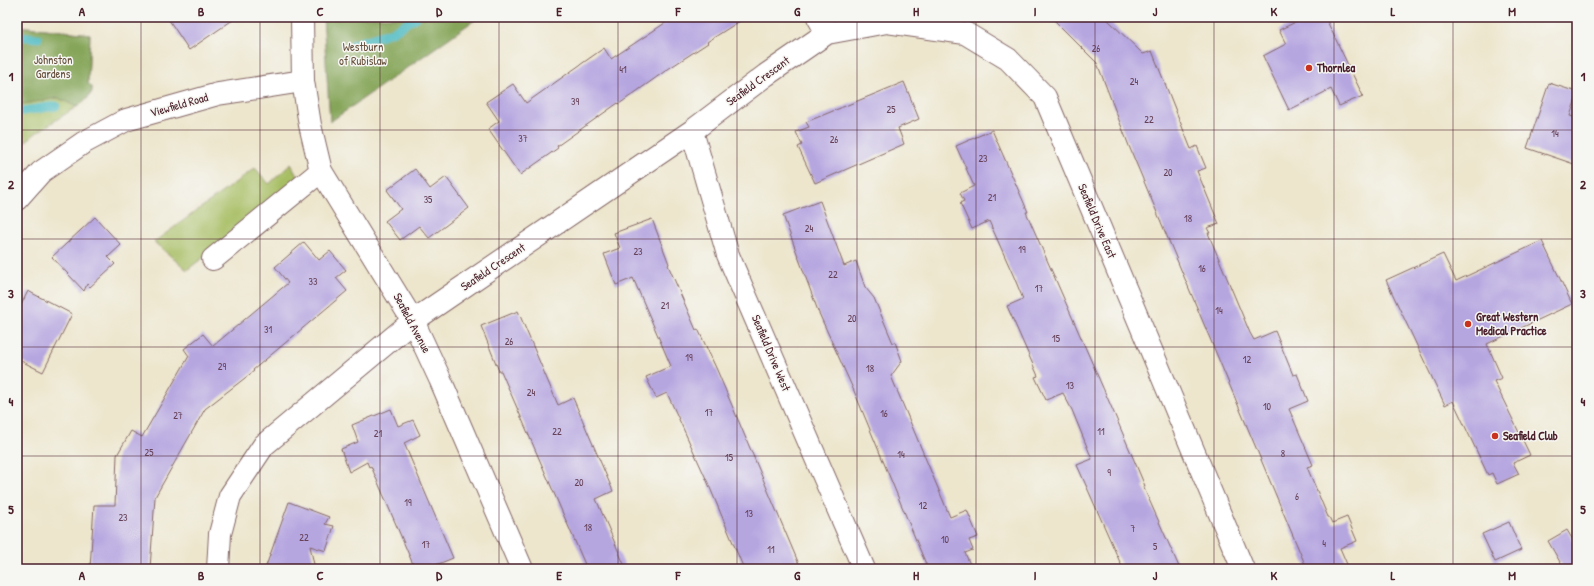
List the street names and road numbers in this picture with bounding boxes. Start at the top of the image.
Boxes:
street label: Seafield Crescent [722,51,794,109]
street label: Viewfield Road [148,88,210,121]
street label: Seafield Drive East [1074,181,1121,261]
street label: Seafield Crescent [457,238,529,295]
street label: Seafield Avenue [390,290,435,356]
street label: Seafield Drive West [748,312,796,394]

